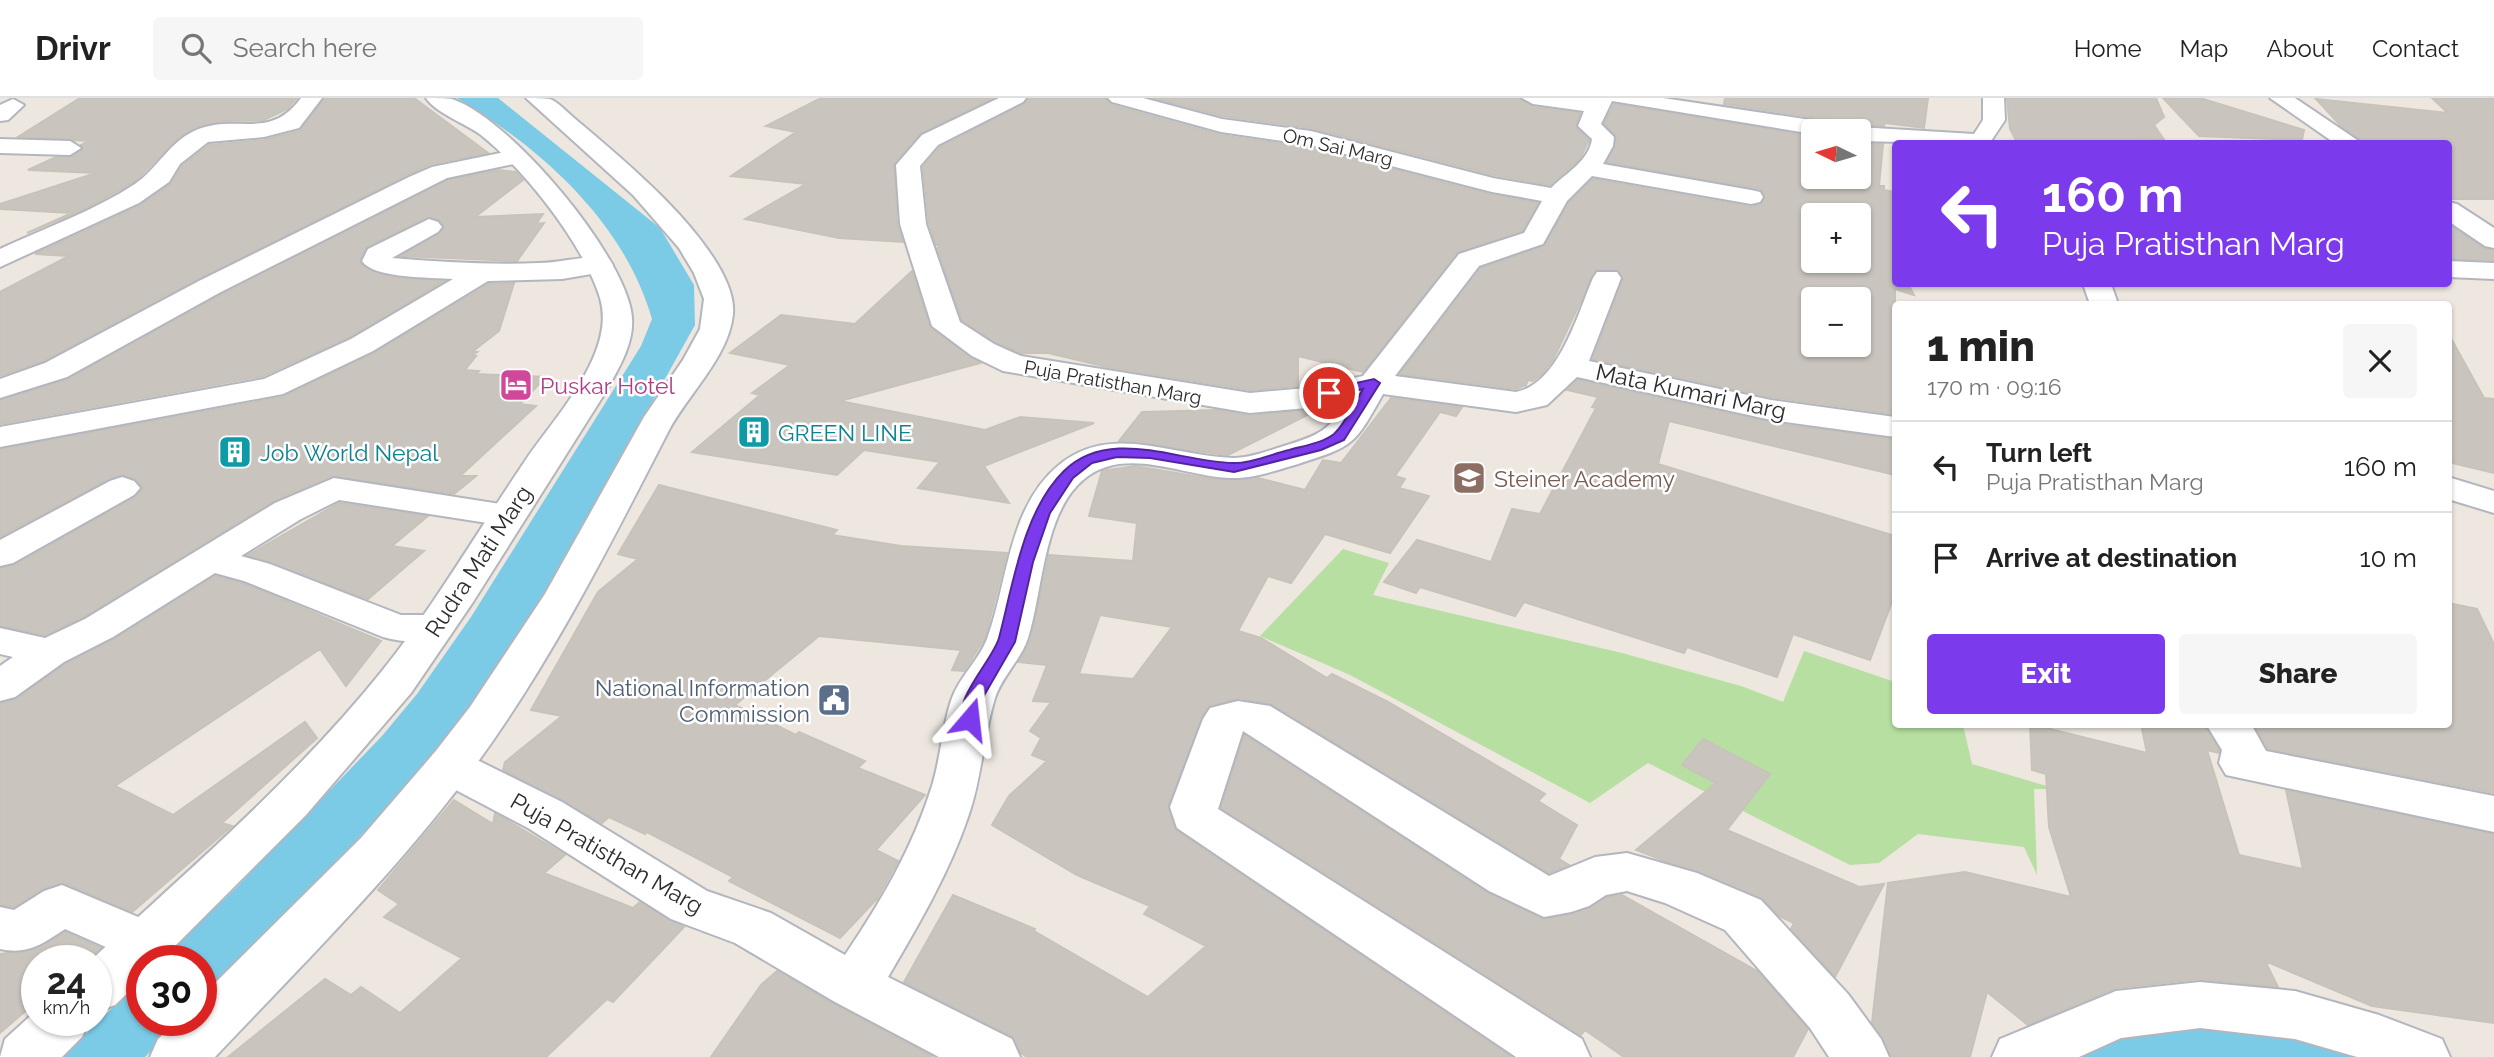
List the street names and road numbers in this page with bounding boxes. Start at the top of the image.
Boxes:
street label: Om Sai Marg [1281,124,1395,170]
street label: Puja Pratisthan Marg [1023,356,1203,408]
street label: Mata Kumari Marg [1593,358,1789,424]
street label: Rudra Mati Marg [419,480,537,642]
street label: Puja Pratisthan Marg [506,787,708,919]

